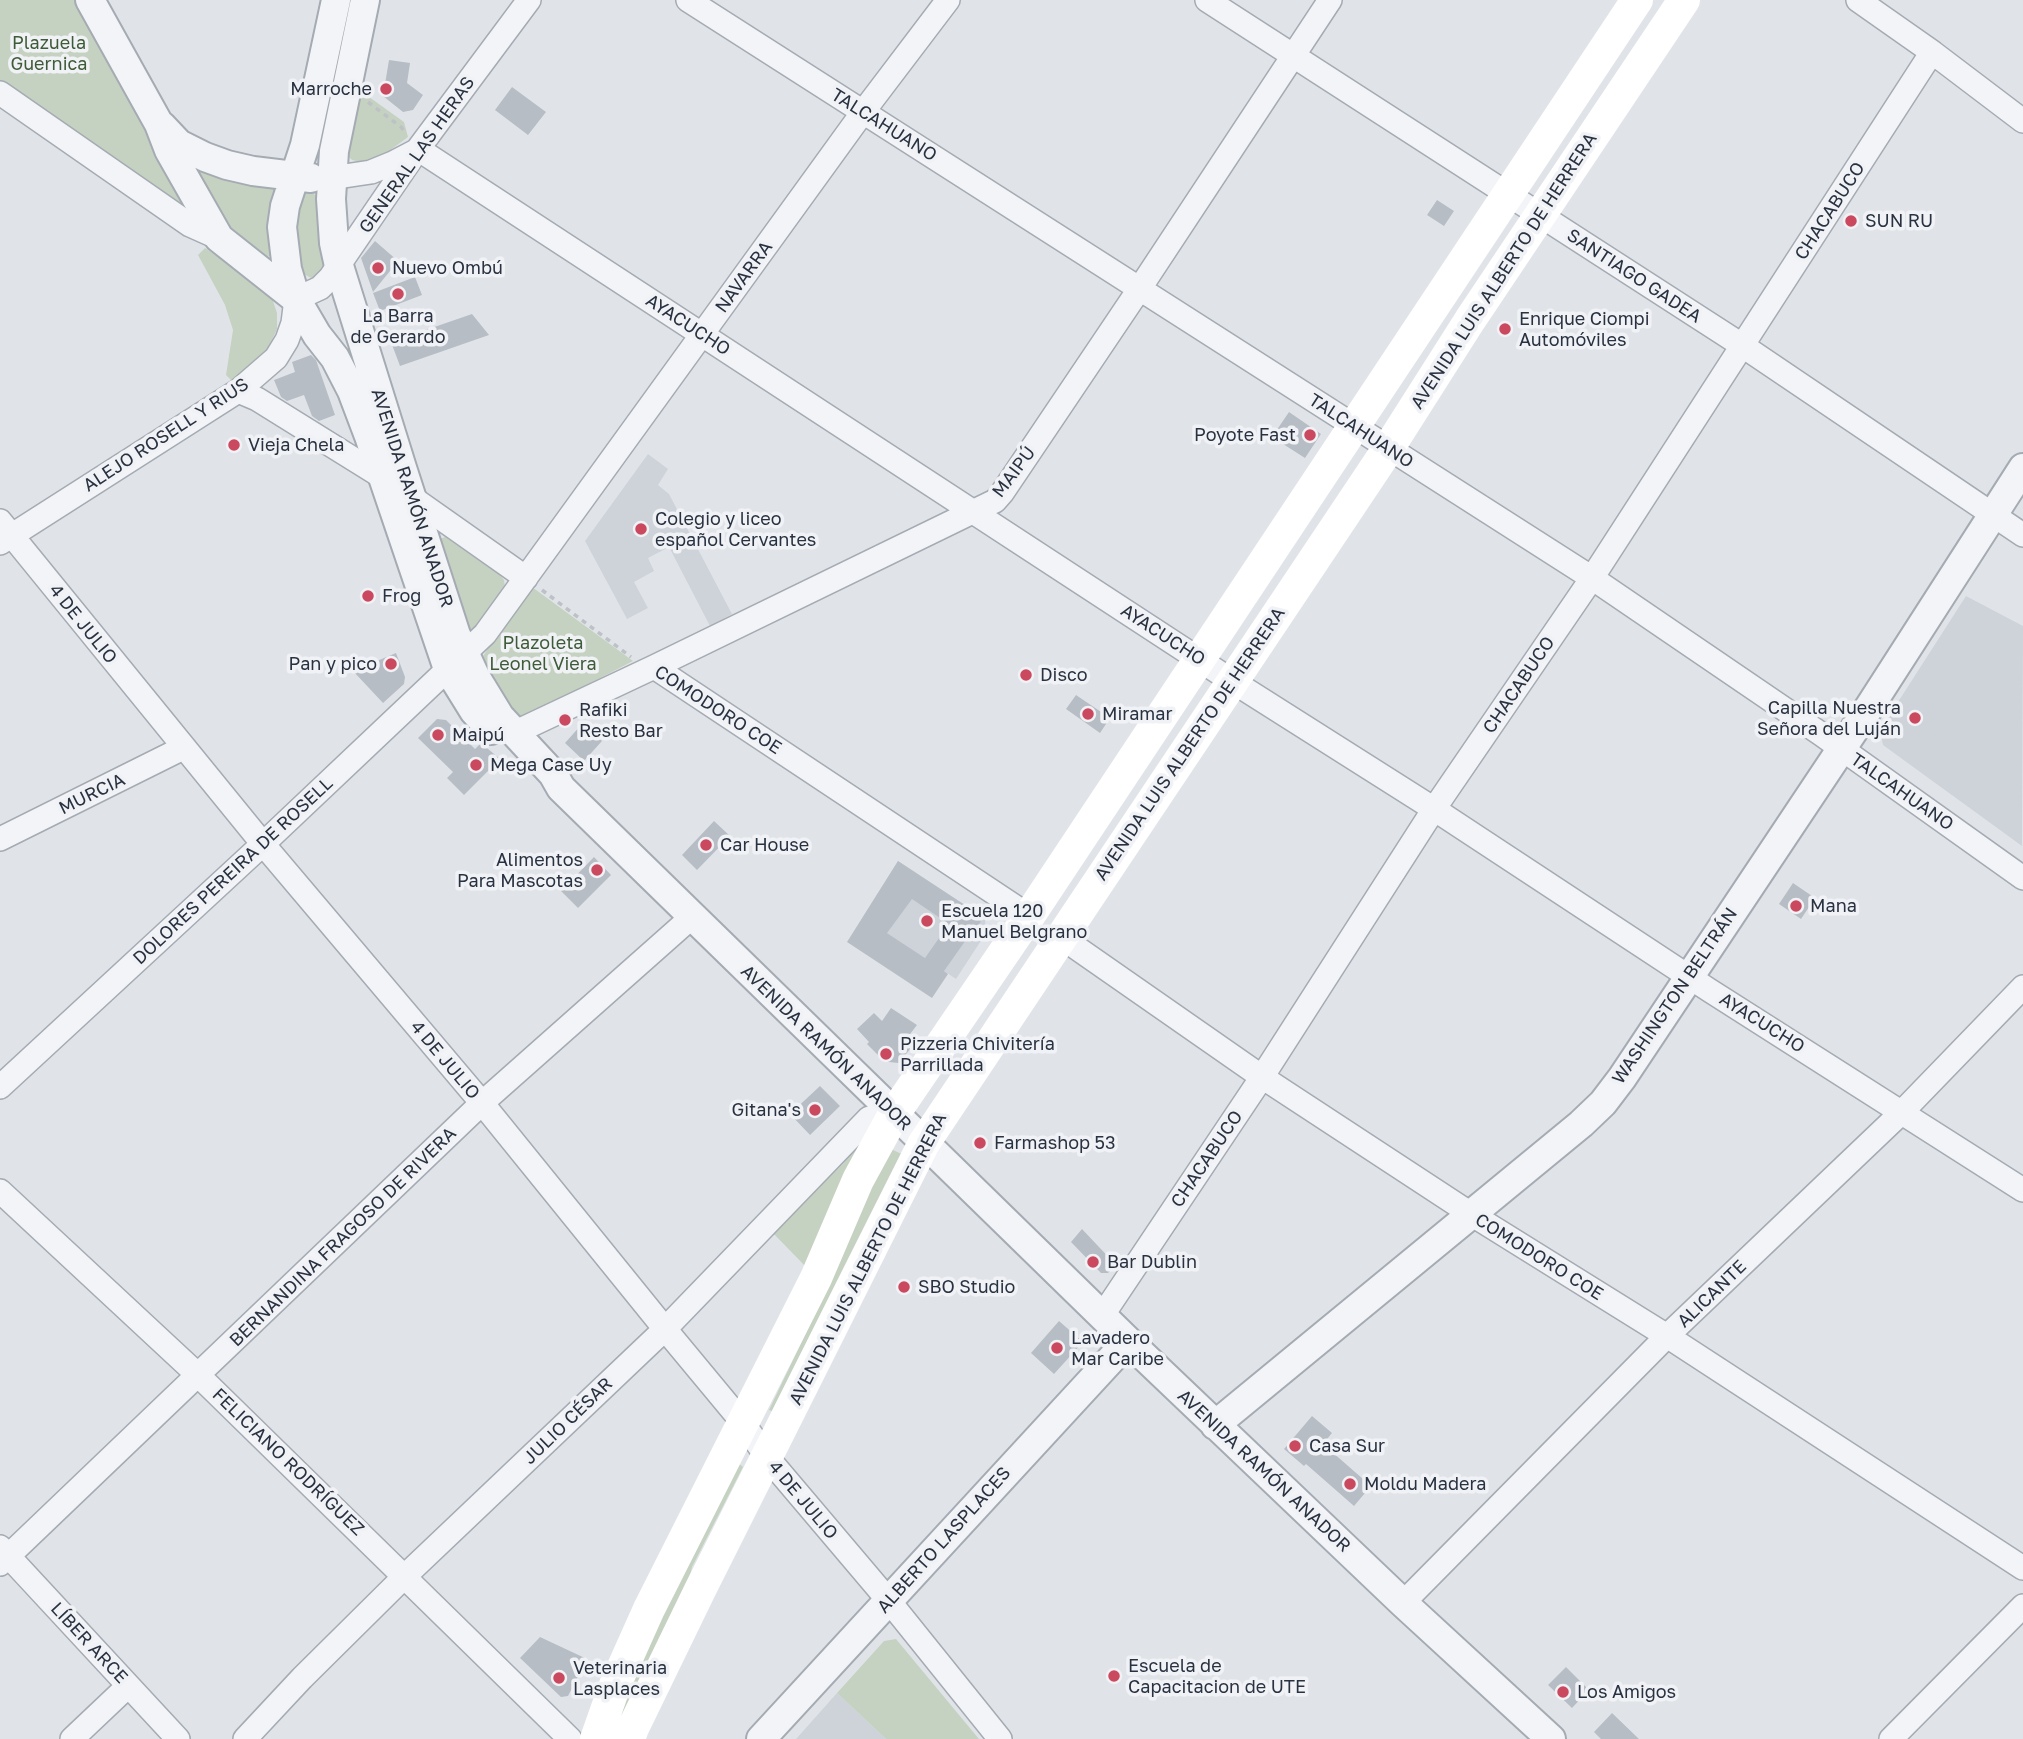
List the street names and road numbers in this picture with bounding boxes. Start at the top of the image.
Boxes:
street label: GENERAL LAS HERAS [355,72,479,238]
street label: TALCAHUANO [827,84,941,166]
street label: AVENIDA LUIS ALBERTO DE HERRERA [1407,129,1601,413]
street label: CHACABUCO [1790,158,1870,264]
street label: SANTIAGO GADEA [1563,224,1705,328]
street label: NAVARRA [711,237,777,317]
street label: AYACUCHO [642,290,734,360]
street label: ALEJO ROSELL Y RIUS [79,373,253,497]
street label: AVENIDA RAMÓN ANADOR [366,386,458,610]
street label: TALCAHUANO [1305,389,1417,473]
street label: MAIPÚ [988,442,1040,502]
street label: 4 DE JULIO [44,580,122,668]
street label: AYACUCHO [1117,600,1209,670]
street label: AVENIDA LUIS ALBERTO DE HERRERA [1090,603,1290,885]
street label: CHACABUCO [1479,632,1559,738]
street label: COMODORO COE [651,661,785,759]
street label: TALCAHUANO [1846,749,1958,835]
street label: MURCIA [55,769,129,819]
street label: DOLORES PEREIRA DE ROSELL [129,773,337,969]
street label: WASHINGTON BELTRÁN [1608,904,1742,1088]
street label: AVENIDA RAMÓN ANADOR [736,961,916,1135]
street label: AYACUCHO [1715,988,1809,1058]
street label: 4 DE JULIO [406,1016,484,1104]
street label: CHACABUCO [1167,1106,1247,1212]
street label: AVENIDA LUIS ALBERTO DE HERRERA [785,1109,951,1409]
street label: BERNANDINA FRAGOSO DE RIVERA [225,1123,461,1351]
street label: COMODORO COE [1471,1209,1607,1305]
street label: ALICANTE [1673,1256,1751,1332]
street label: JULIO CÉSAR [519,1373,617,1469]
street label: FELICIANO RODRÍGUEZ [208,1384,368,1540]
street label: AVENIDA RAMÓN ANADOR [1173,1385,1355,1557]
street label: 4 DE JULIO [764,1456,842,1544]
street label: ALBERTO LASPLACES [873,1462,1015,1618]
street label: LÍBER ARCE [46,1598,132,1688]

